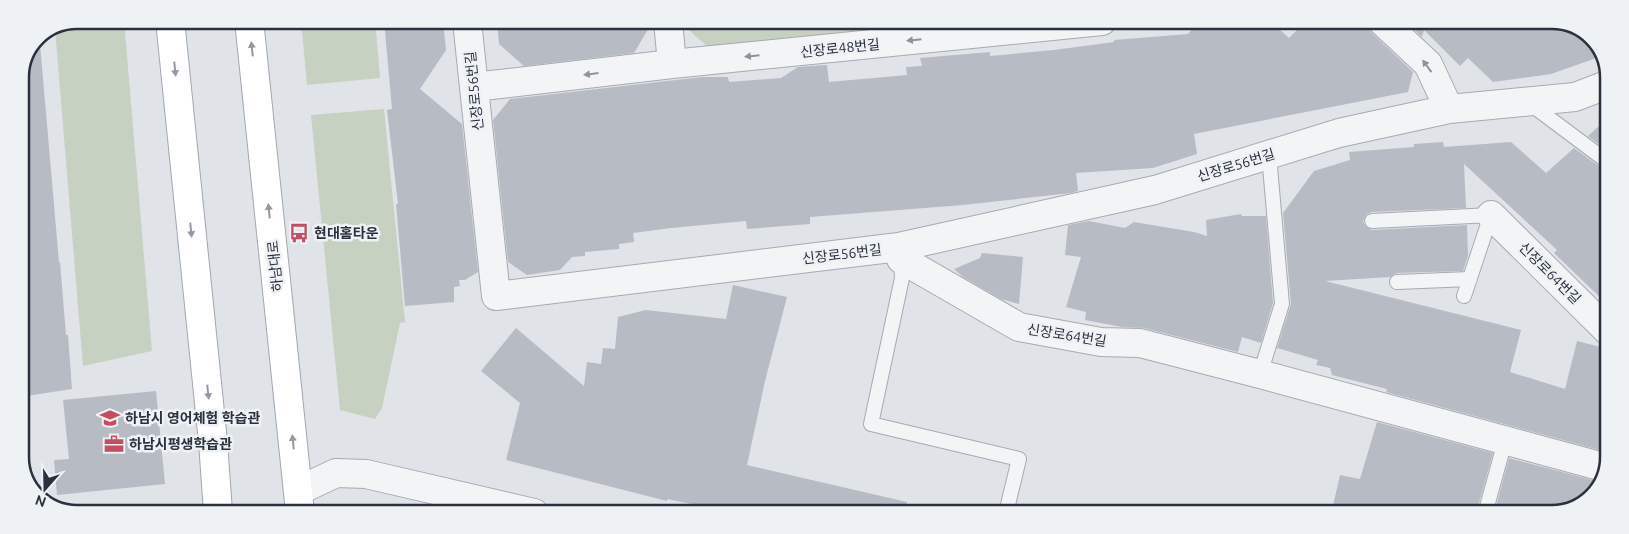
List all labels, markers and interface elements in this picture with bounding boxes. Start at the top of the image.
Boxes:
street label: 신장로48번길 [799,36,881,60]
one-way arrow [906,36,922,44]
one-way arrow [248,41,256,57]
street label: 신장로56번길 [462,50,486,132]
one-way arrow [744,52,760,60]
one-way arrow [1422,59,1432,73]
one-way arrow [171,61,179,77]
one-way arrow [582,70,598,78]
street label: 신장로56번길 [1195,146,1277,184]
one-way arrow [265,203,273,219]
bus stop icon: 현대홈타운 [288,222,310,244]
one-way arrow [187,223,195,239]
place label: 현대홈타운 [314,225,379,241]
street label: 하남대로 [264,239,286,292]
street label: 신장로64번길 [1516,239,1584,307]
street label: 신장로56번길 [801,241,883,267]
street label: 신장로64번길 [1026,321,1108,349]
one-way arrow [204,384,212,400]
school or university icon: 하남시 영어체험 학습관 [99,407,121,429]
place label: 하남시 영어체험 학습관 [125,410,261,426]
office icon: 하남시평생학습관 [103,433,125,455]
one-way arrow [289,434,297,450]
place label: 하남시평생학습관 [129,436,232,452]
north arrow [20,464,70,514]
text: N [33,492,48,511]

